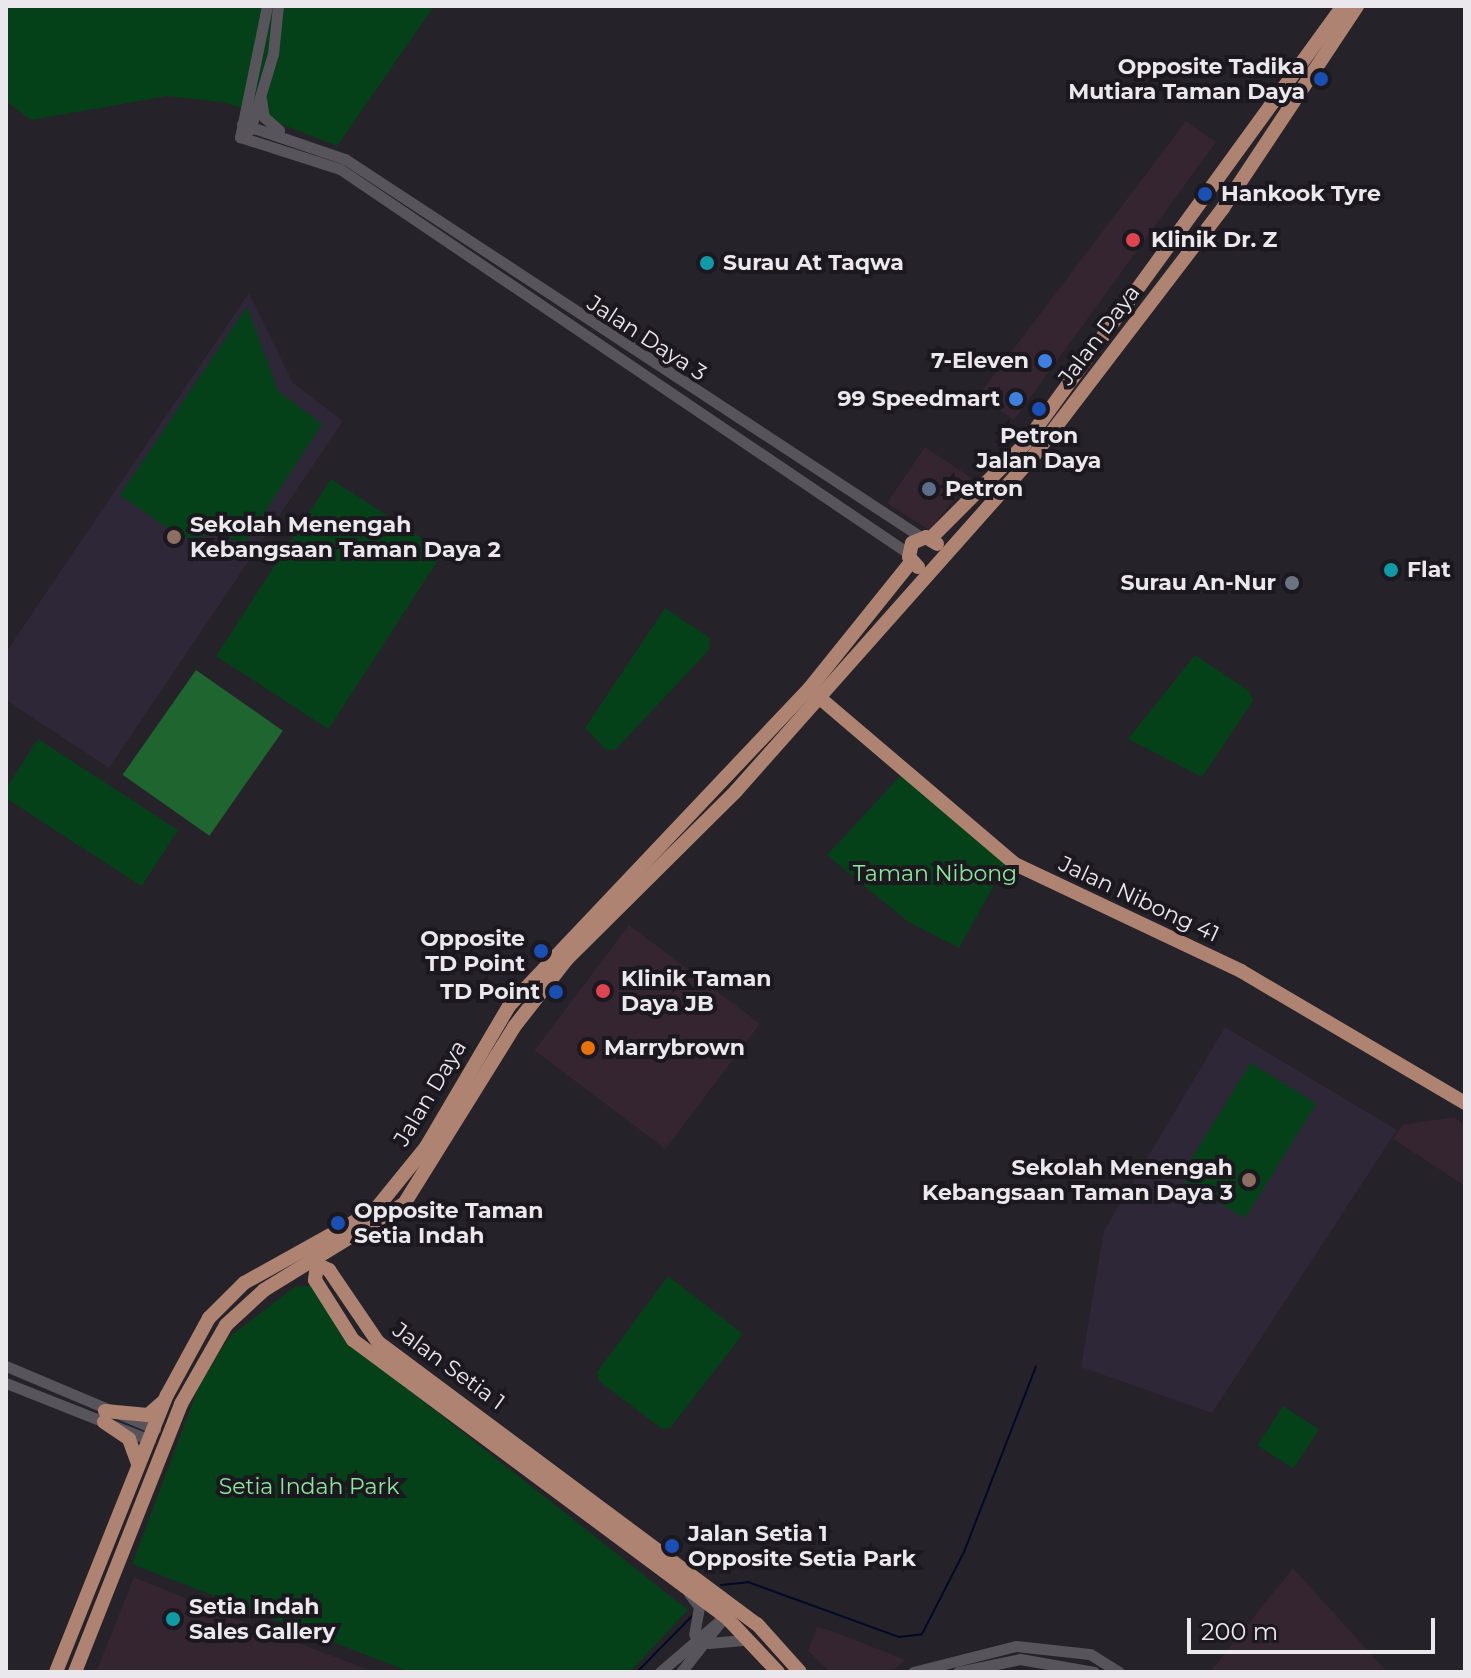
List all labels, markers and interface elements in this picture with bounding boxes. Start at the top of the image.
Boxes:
place label: Opposite Tadika Mutiara Taman Daya [1068,53,1305,104]
marker: Opposite Tadika Mutiara Taman Daya [1312,70,1330,88]
place label: Hankook Tyre [1221,181,1381,207]
marker: Hankook Tyre [1196,185,1214,203]
place label: Klinik Dr. Z [1151,227,1277,253]
marker: Klinik Dr. Z [1122,229,1144,251]
place label: Surau At Taqwa [723,250,904,276]
marker: Surau At Taqwa [698,254,716,272]
street label: Jalan Daya [1053,280,1145,390]
street label: Jalan Daya 3 [582,290,712,386]
place label: 7-Eleven [931,348,1029,374]
marker: 7-Eleven [1036,352,1054,370]
place label: 99 Speedmart [838,386,1000,412]
marker: 99 Speedmart [1007,390,1025,408]
marker: Petron Jalan Daya [1030,400,1048,418]
place label: Petron Jalan Daya [977,422,1101,474]
place label: Petron [945,476,1023,502]
marker: Petron [920,480,938,498]
place label: Sekolah Menengah Kebangsaan Taman Daya 2 [190,511,501,562]
marker: Sekolah Menengah Kebangsaan Taman Daya 2 [165,528,183,546]
place label: Flat [1407,557,1451,583]
marker: Flat [1382,561,1400,579]
place label: Surau An-Nur [1120,570,1276,596]
marker: Surau An-Nur [1283,574,1301,592]
street label: Jalan Nibong 41 [1055,850,1223,948]
park label: Taman Nibong [853,861,1017,887]
place label: Opposite TD Point [420,925,525,976]
marker: Opposite TD Point [532,942,550,960]
place label: Klinik Taman Daya JB [621,965,771,1016]
place label: TD Point [440,979,540,1005]
marker: Klinik Taman Daya JB [592,980,614,1002]
marker: TD Point [547,983,565,1001]
street label: Jalan Daya [388,1035,472,1151]
place label: Marrybrown [604,1035,745,1061]
marker: Marrybrown [579,1039,597,1057]
place label: Sekolah Menengah Kebangsaan Taman Daya 3 [922,1154,1233,1206]
marker: Sekolah Menengah Kebangsaan Taman Daya 3 [1240,1171,1258,1189]
place label: Opposite Taman Setia Indah [354,1197,543,1248]
marker: Opposite Taman Setia Indah [329,1214,347,1232]
street label: Jalan Setia 1 [388,1317,510,1415]
park label: Setia Indah Park [219,1474,399,1500]
place label: Jalan Setia 1 Opposite Setia Park [688,1520,916,1572]
marker: Jalan Setia 1 Opposite Setia Park [663,1537,681,1555]
place label: Setia Indah Sales Gallery [189,1593,335,1644]
scale bar [1191,1602,1439,1652]
marker: Setia Indah Sales Gallery [164,1610,182,1628]
text: 200 m [1201,1617,1278,1646]

